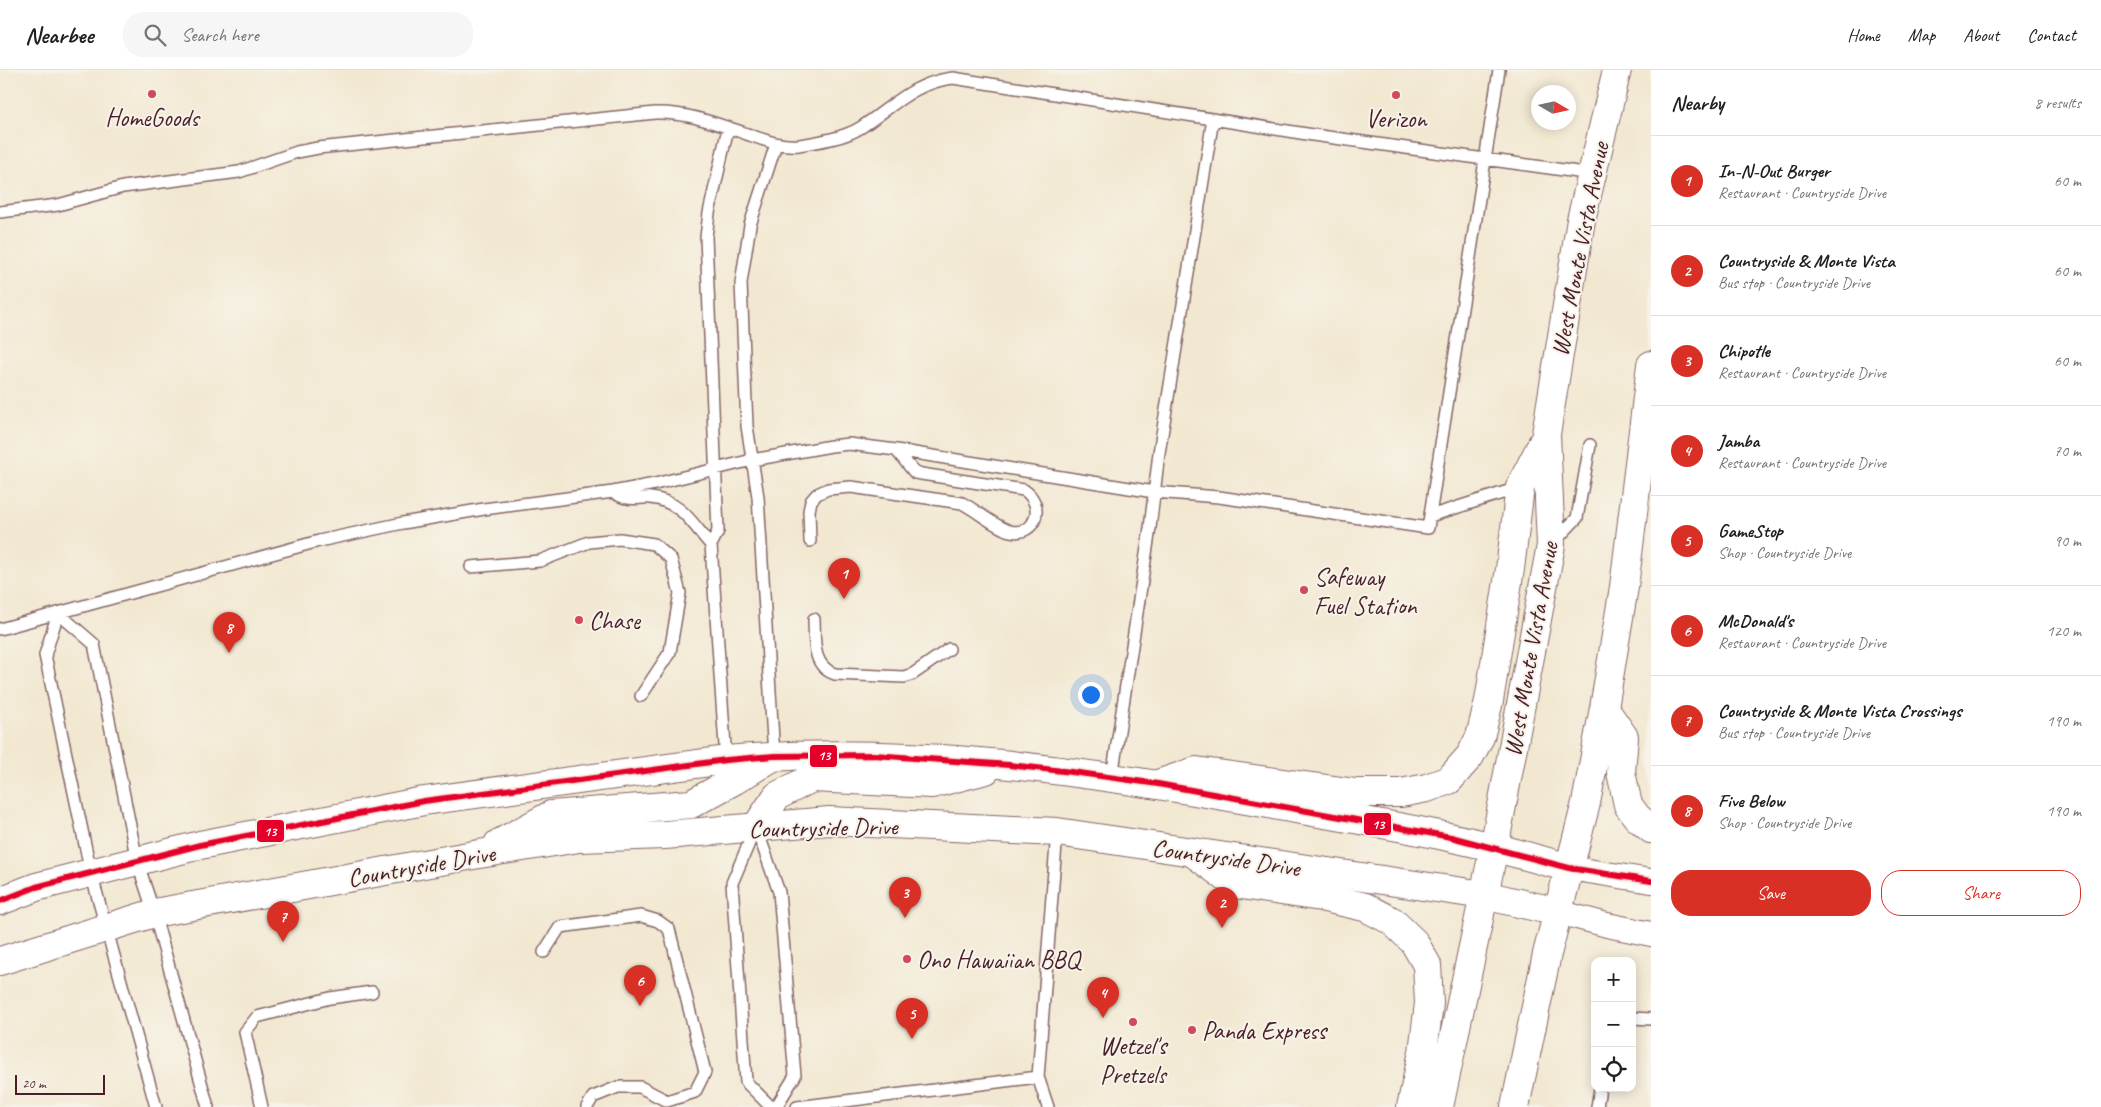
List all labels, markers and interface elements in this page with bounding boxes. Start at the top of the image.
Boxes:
search box [123,12,473,57]
text: Nearbee [25,20,93,50]
icon: search [141,21,169,49]
text: Search here [181,23,259,47]
text: Home [1847,24,1880,46]
text: Map [1908,24,1935,46]
text: About [1963,24,1999,46]
text: Contact [2027,24,2076,46]
north arrow [1531,85,1576,130]
marker: HomeGoods [146,88,158,100]
marker: Verizon [1390,89,1402,101]
text: Nearby [1671,90,1724,116]
text: 8 results [2034,93,2081,113]
place label: HomeGoods [105,102,201,134]
place label: Verizon [1365,103,1428,135]
street label: West Monte Vista Avenue [1544,138,1617,359]
text: In-N-Out Burger [1718,159,1830,183]
text: 1 [1683,171,1691,191]
text: 60 m [2054,171,2081,191]
text: Restaurant · Countryside Drive [1718,183,1886,203]
text: Countryside & Monte Vista [1718,249,1895,273]
text: 2 [1683,261,1691,281]
text: 60 m [2054,261,2081,281]
text: Bus stop · Countryside Drive [1718,273,1870,293]
text: Chipotle [1718,339,1770,363]
text: 3 [1683,351,1691,371]
text: 60 m [2054,351,2081,371]
text: Restaurant · Countryside Drive [1718,363,1886,383]
text: Jamba [1718,429,1759,453]
text: 4 [1683,441,1691,461]
text: 70 m [2054,441,2081,461]
text: Restaurant · Countryside Drive [1718,453,1886,473]
text: GameStop [1718,519,1783,543]
text: 5 [1684,531,1690,551]
text: 90 m [2054,531,2081,551]
street label: West Monte Vista Avenue [1496,538,1566,759]
text: Shop · Countryside Drive [1718,543,1851,563]
pin: 1 [828,558,860,599]
place label: Safeway Fuel Station [1314,561,1417,622]
marker: Safeway Fuel Station [1298,584,1310,596]
place label: Chase [589,605,642,637]
text: McDonald's [1718,609,1793,633]
pin: 8 [213,612,245,653]
marker: Chase [573,614,585,626]
text: 6 [1683,621,1691,641]
text: 120 m [2047,621,2081,641]
text: Restaurant · Countryside Drive [1718,633,1886,653]
your location [1078,682,1104,708]
text: Countryside & Monte Vista Crossings [1718,699,1962,723]
text: 7 [1683,711,1691,731]
text: 190 m [2047,711,2081,731]
text: Bus stop · Countryside Drive [1718,723,1870,743]
line badge: 13 [809,744,838,768]
text: 13 [818,747,832,764]
text: Five Below [1718,789,1785,813]
text: 8 [1683,801,1691,821]
text: 190 m [2047,801,2081,821]
street label: Countryside Drive [748,811,900,845]
line badge: 13 [1363,812,1392,836]
text: Shop · Countryside Drive [1718,813,1851,833]
text: 13 [1372,816,1386,833]
line badge: 13 [256,819,285,843]
text: 13 [264,823,278,840]
street label: Countryside Drive [1150,832,1304,884]
street label: Countryside Drive [345,837,499,895]
button: Save [1671,870,1871,916]
button: Share [1881,870,2081,916]
pin: 3 [889,877,921,918]
pin: 2 [1206,887,1238,928]
pin: 7 [267,901,299,942]
place label: Ono Hawaiian BBQ [917,944,1083,976]
marker: Ono Hawaiian BBQ [901,953,913,965]
map controls [1591,957,1636,1092]
button: + [1591,957,1636,1002]
pin: 6 [624,965,656,1006]
pin: 4 [1087,977,1119,1018]
pin: 5 [896,998,928,1039]
button: − [1591,1002,1636,1047]
place label: Panda Express [1202,1015,1329,1047]
marker: Wetzel's Pretzels [1127,1016,1139,1028]
marker: Panda Express [1186,1024,1198,1036]
place label: Wetzel's Pretzels [1100,1030,1169,1091]
button: locate [1591,1047,1636,1092]
scale bar [15,1072,105,1095]
text: 20 m [22,1075,46,1092]

